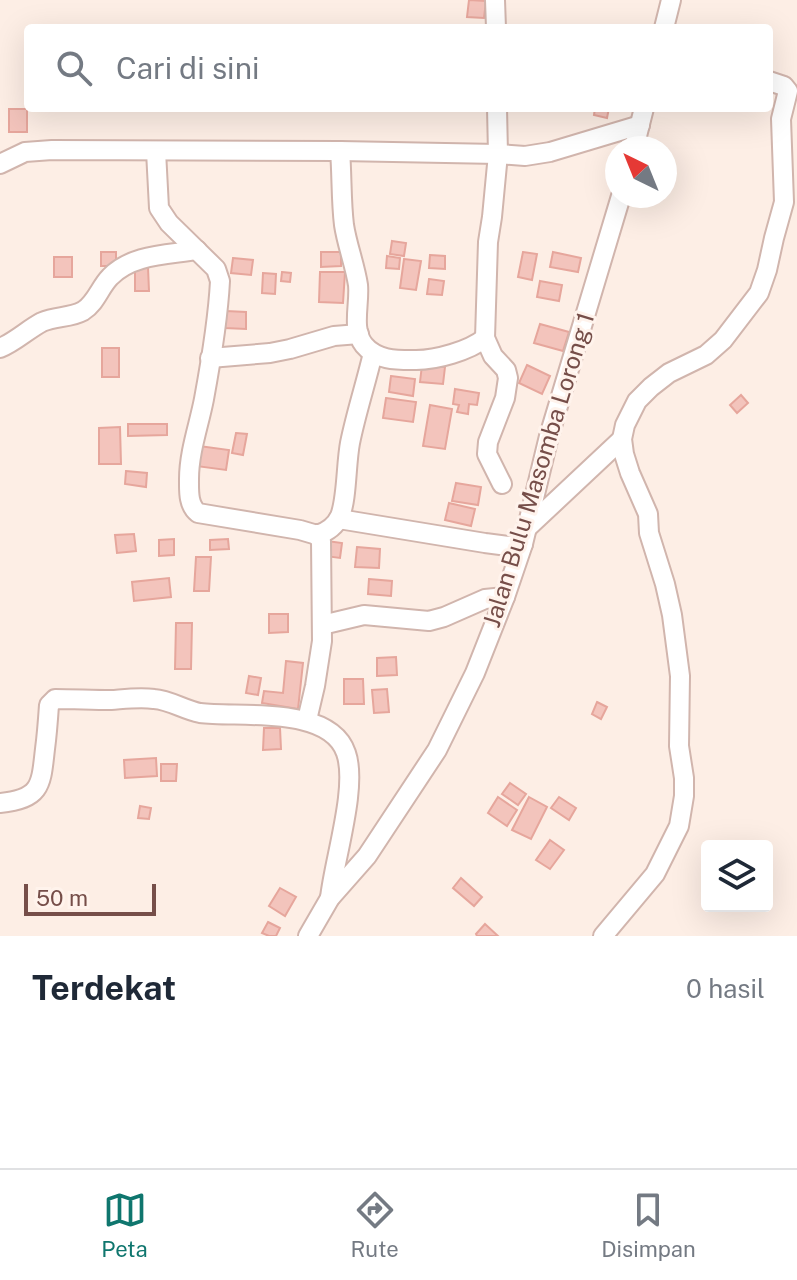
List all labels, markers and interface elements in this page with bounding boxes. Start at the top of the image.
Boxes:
search box [24,24,773,112]
icon: search [52,46,96,90]
text: Cari di sini [116,50,259,86]
north arrow [605,136,677,208]
street label: Jalan Bulu Masomba Lorong 1 [477,309,599,630]
map controls [701,840,773,912]
button: layers [701,840,773,912]
scale bar [24,880,156,916]
text: 50 m [36,885,88,911]
text: Terdekat [32,968,176,1008]
text: 0 hasil [686,973,765,1004]
tab: Peta [101,1188,148,1262]
tab: Rute [350,1188,399,1262]
tab: Disimpan [601,1188,696,1262]

